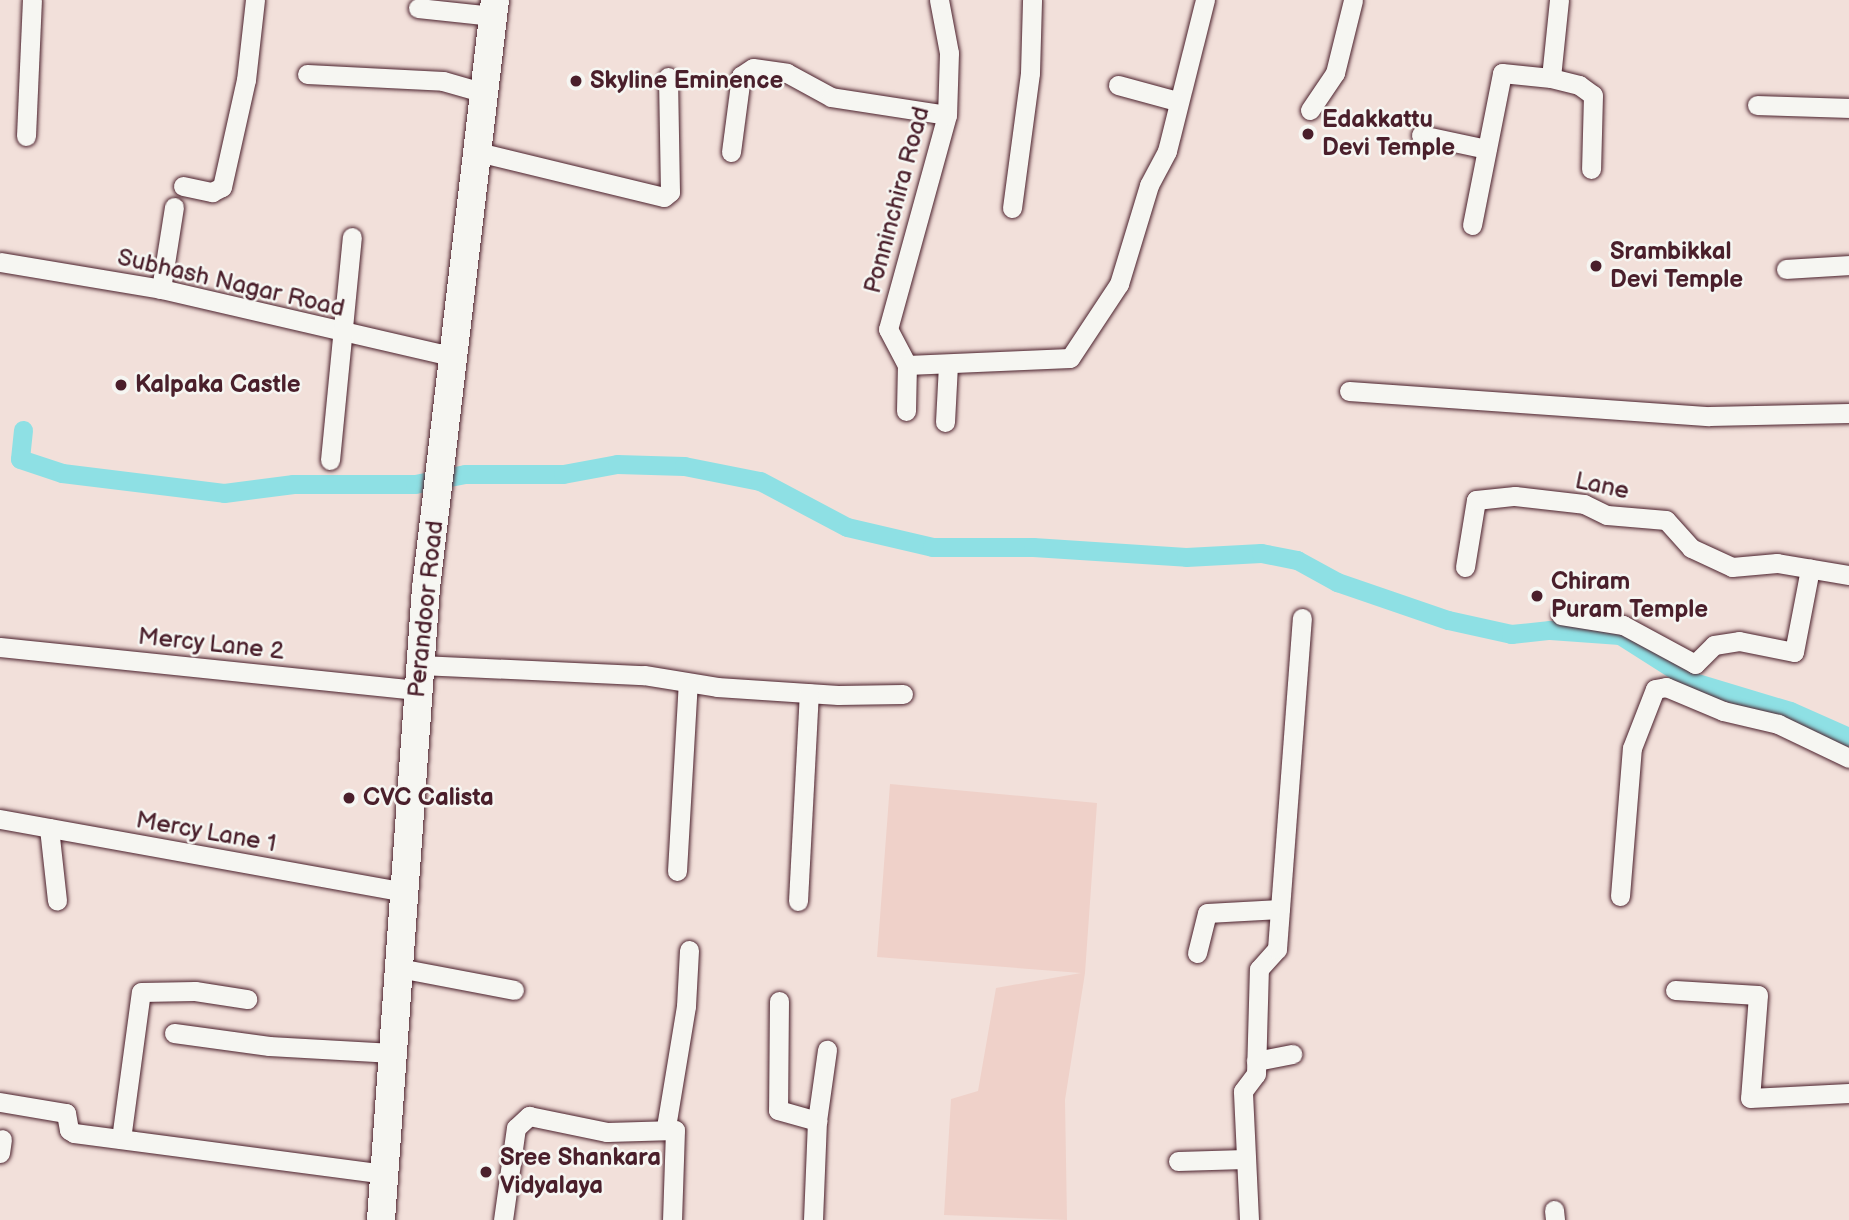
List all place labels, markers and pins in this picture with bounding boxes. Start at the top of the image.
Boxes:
place label: Skyline Eminence [590,67,783,95]
marker: Skyline Eminence [568,73,584,89]
place label: Edakkattu Devi Temple [1322,106,1455,162]
marker: Edakkattu Devi Temple [1300,126,1316,142]
place label: Srambikkal Devi Temple [1610,238,1743,294]
marker: Srambikkal Devi Temple [1588,258,1604,274]
place label: Kalpaka Castle [135,371,300,399]
marker: Kalpaka Castle [113,377,129,393]
place label: Chiram Puram Temple [1551,568,1708,624]
marker: Chiram Puram Temple [1529,588,1545,604]
place label: CVC Calista [363,784,494,812]
marker: CVC Calista [341,790,357,806]
place label: Sree Shankara Vidyalaya [500,1144,661,1200]
marker: Sree Shankara Vidyalaya [478,1164,494,1180]

